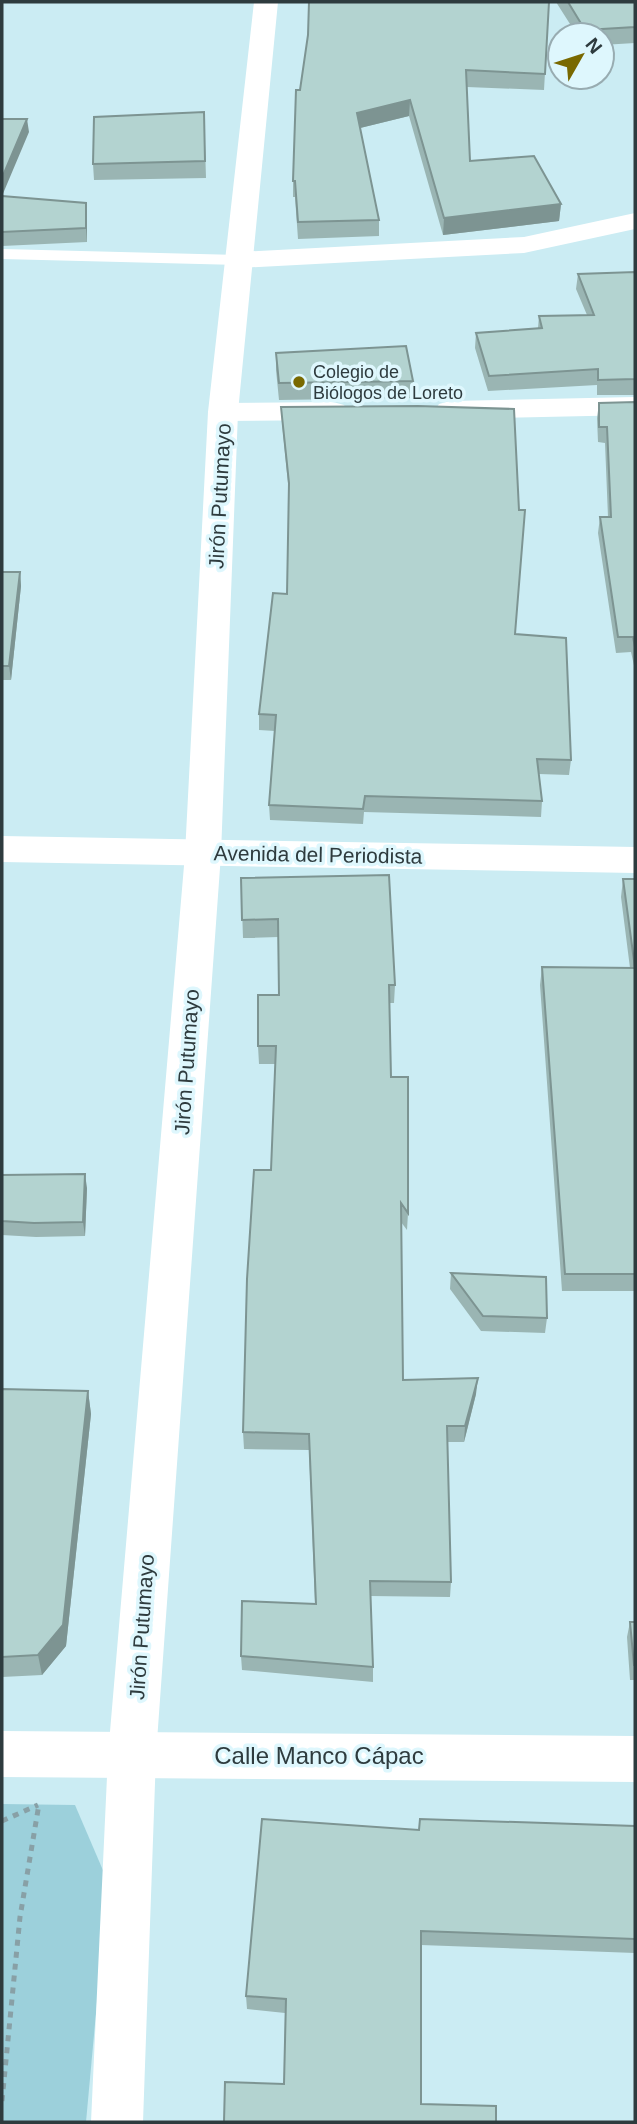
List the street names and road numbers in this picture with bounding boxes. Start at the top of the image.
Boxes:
street label: Jirón Putumayo [204,423,235,569]
street label: Avenida del Periodista [214,841,423,868]
street label: Jirón Putumayo [170,988,203,1136]
street label: Jirón Putumayo [125,1553,158,1701]
street label: Calle Manco Cápac [214,1742,424,1769]

